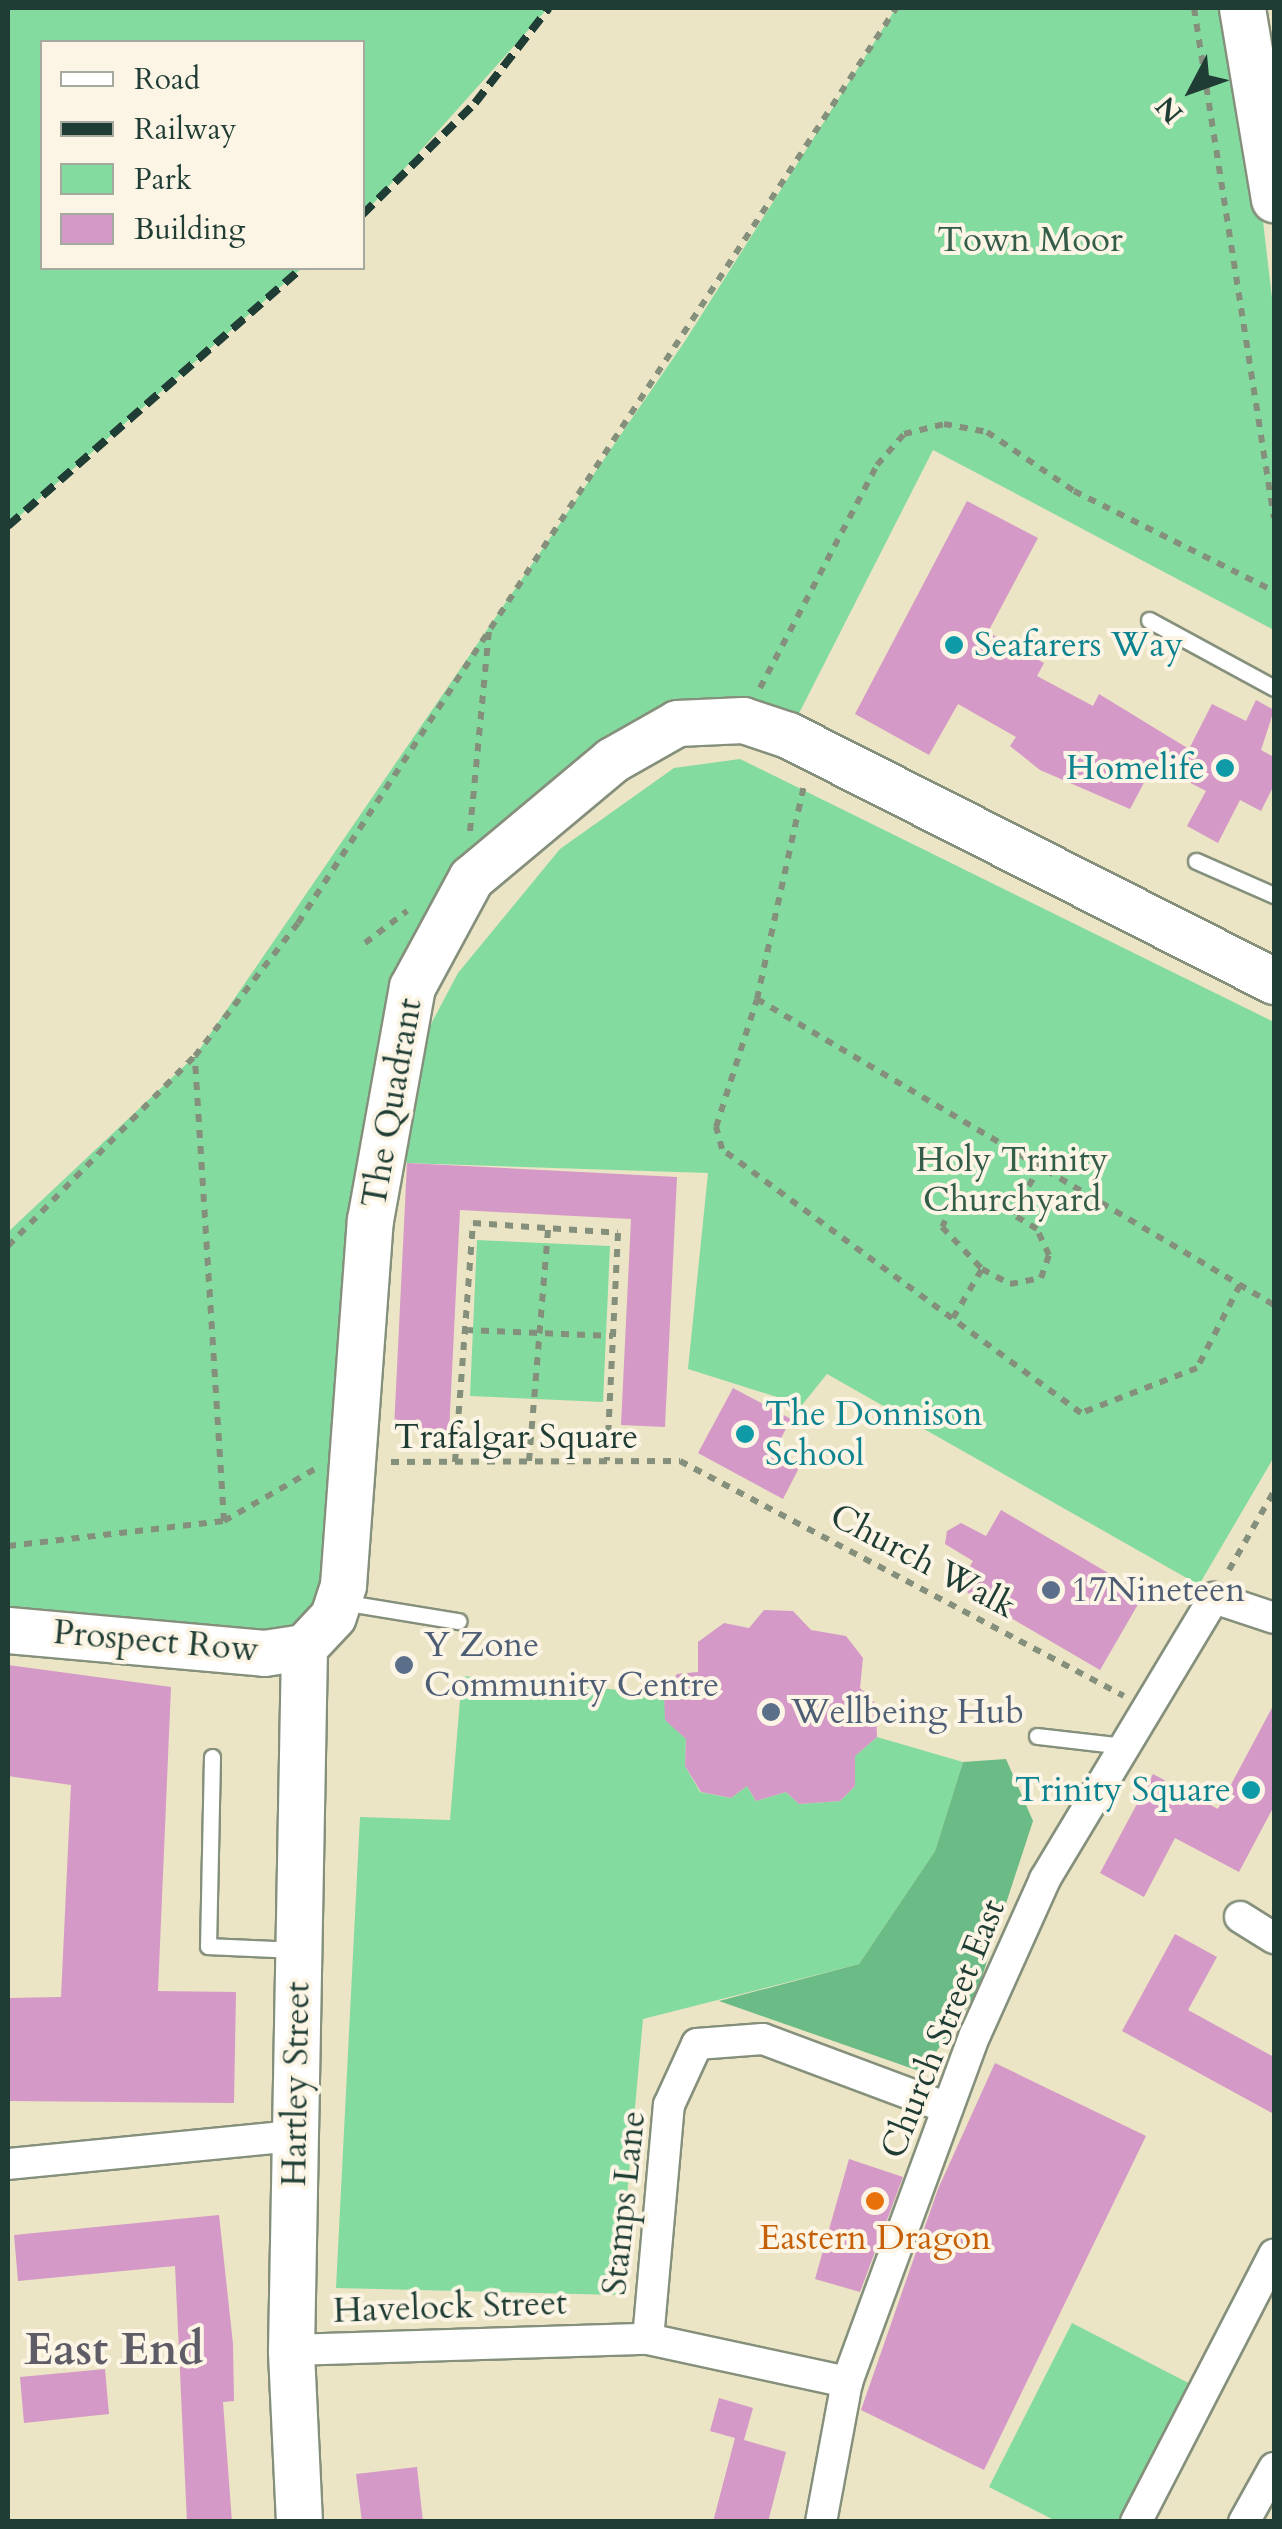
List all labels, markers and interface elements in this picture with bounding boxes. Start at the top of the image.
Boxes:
legend [40,40,365,270]
north arrow [1142,40,1242,140]
text: Road [134,59,200,100]
text: N [1147,88,1192,131]
text: Railway [134,109,237,150]
text: Park [134,159,192,200]
text: Building [134,209,245,250]
park label: Town Moor [937,219,1123,261]
place label: Seafarers Way [974,624,1183,666]
marker: Seafarers Way [943,634,965,656]
place label: Homelife [1066,747,1205,789]
marker: Homelife [1214,757,1236,779]
street label: The Quadrant [353,995,431,1211]
park label: Holy Trinity Churchyard [916,1139,1108,1221]
place label: The Donnison School [765,1393,983,1475]
street label: Trafalgar Square [394,1416,638,1458]
marker: The Donnison School [734,1423,756,1445]
street label: Church Walk [823,1495,1023,1627]
place label: 17Nineteen [1071,1569,1245,1611]
marker: 17Nineteen [1040,1579,1062,1601]
street label: Prospect Row [51,1611,261,1671]
place label: Y Zone Community Centre [424,1624,719,1706]
marker: Y Zone Community Centre [393,1654,415,1676]
place label: Wellbeing Hub [791,1691,1024,1733]
marker: Wellbeing Hub [760,1701,782,1723]
place label: Trinity Square [1015,1769,1231,1811]
marker: Trinity Square [1240,1779,1262,1801]
street label: Church Street East [872,1893,1014,2165]
street label: Hartley Street [273,1981,319,2187]
street label: Stamps Lane [593,2109,655,2297]
marker: Eastern Dragon [864,2190,886,2212]
place label: Eastern Dragon [759,2217,991,2259]
street label: Havelock Street [332,2282,568,2332]
district label: East End [24,2323,204,2377]

